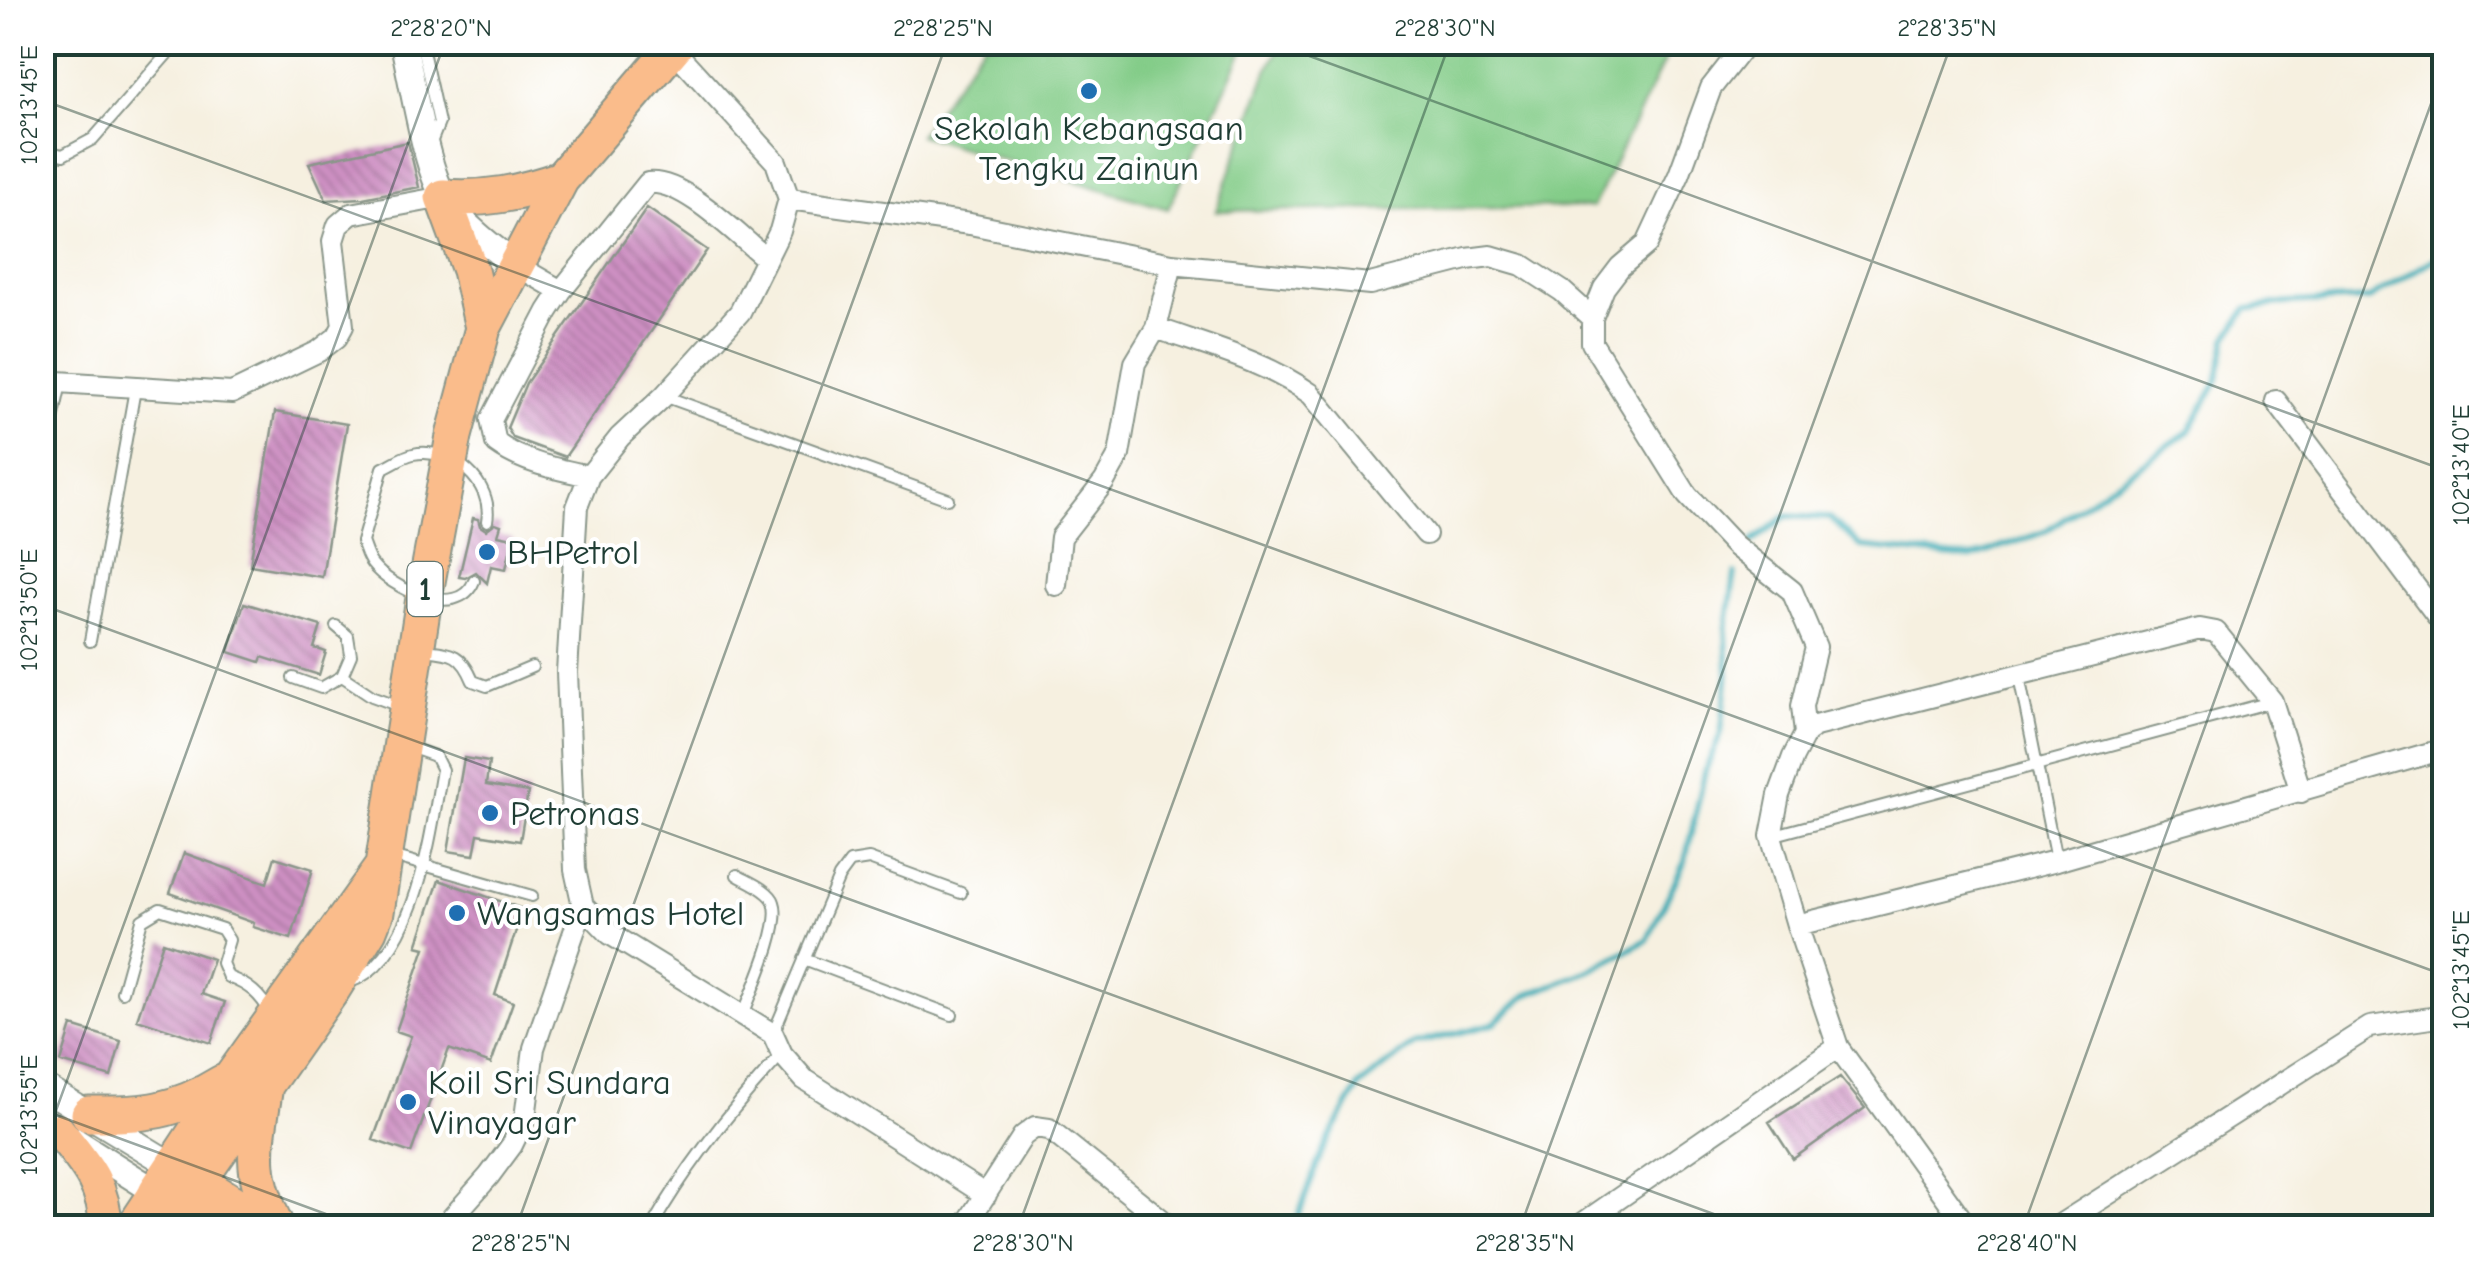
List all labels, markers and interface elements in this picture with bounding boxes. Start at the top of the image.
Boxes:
text: 2°28'20"N [390,13,492,42]
text: 2°28'25"N [893,13,993,42]
text: 2°28'30"N [1394,13,1496,42]
text: 2°28'35"N [1897,13,1997,42]
text: 102°13'45"E [14,45,43,165]
marker: Sekolah Kebangsaan Tengku Zainun [1078,80,1100,102]
place label: Sekolah Kebangsaan Tengku Zainun [934,108,1244,189]
text: 102°13'40"E [2446,404,2475,526]
place label: BHPetrol [507,532,639,573]
marker: BHPetrol [476,541,498,563]
text: 102°13'50"E [14,549,43,671]
road number: 1 [408,562,442,616]
place label: Petronas [510,793,639,834]
marker: Petronas [479,802,501,824]
place label: Wangsamas Hotel [477,893,744,934]
marker: Wangsamas Hotel [446,902,468,924]
text: 102°13'45"E [2446,910,2475,1030]
text: 102°13'55"E [14,1055,43,1175]
place label: Koil Sri Sundara Vinayagar [428,1062,671,1143]
marker: Koil Sri Sundara Vinayagar [397,1091,419,1113]
text: 2°28'25"N [471,1228,571,1257]
text: 2°28'30"N [972,1228,1074,1257]
text: 2°28'35"N [1475,1228,1575,1257]
text: 2°28'40"N [1977,1228,2077,1257]

